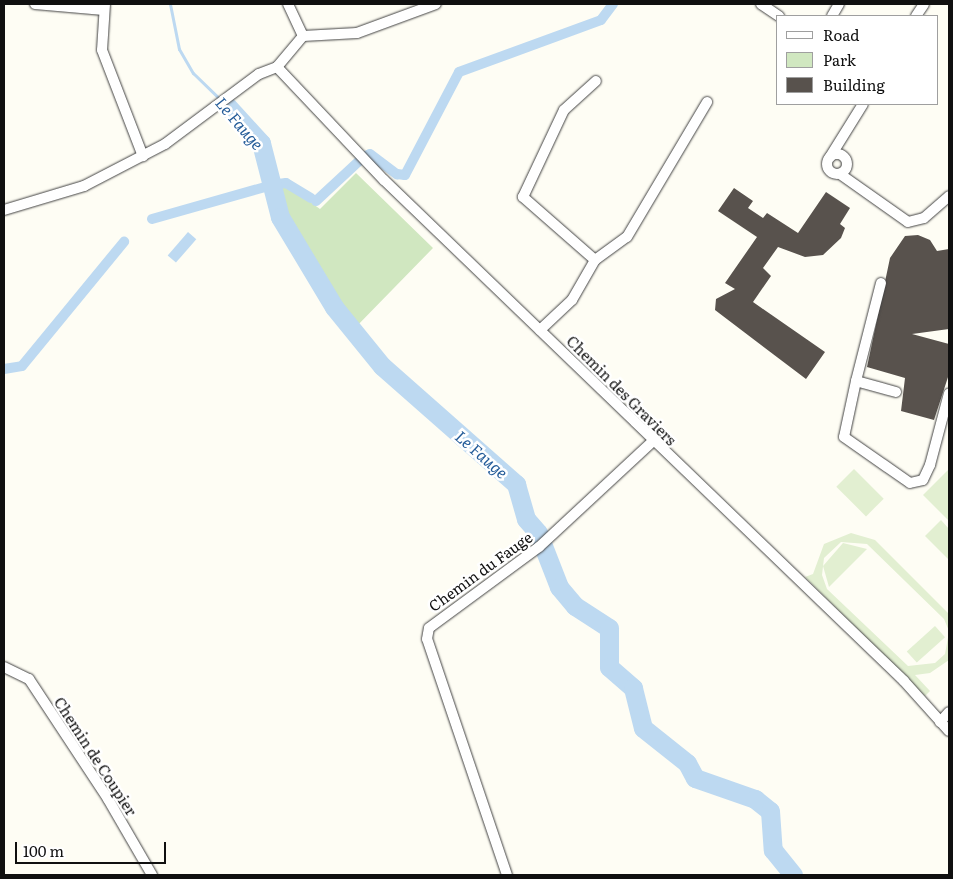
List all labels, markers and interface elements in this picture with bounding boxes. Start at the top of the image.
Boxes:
legend [776,15,938,105]
text: Road [823,23,859,46]
text: Park [823,48,856,71]
text: Building [823,73,885,96]
water label: Le Fauge [212,93,268,153]
street label: Chemin des Graviers [563,331,681,449]
water label: Le Fauge [452,426,512,482]
street label: Chemin du Fauge [425,527,535,615]
street label: Chemin de Coupier [51,693,141,819]
scale bar [18,832,169,864]
text: 100 m [23,839,64,862]

